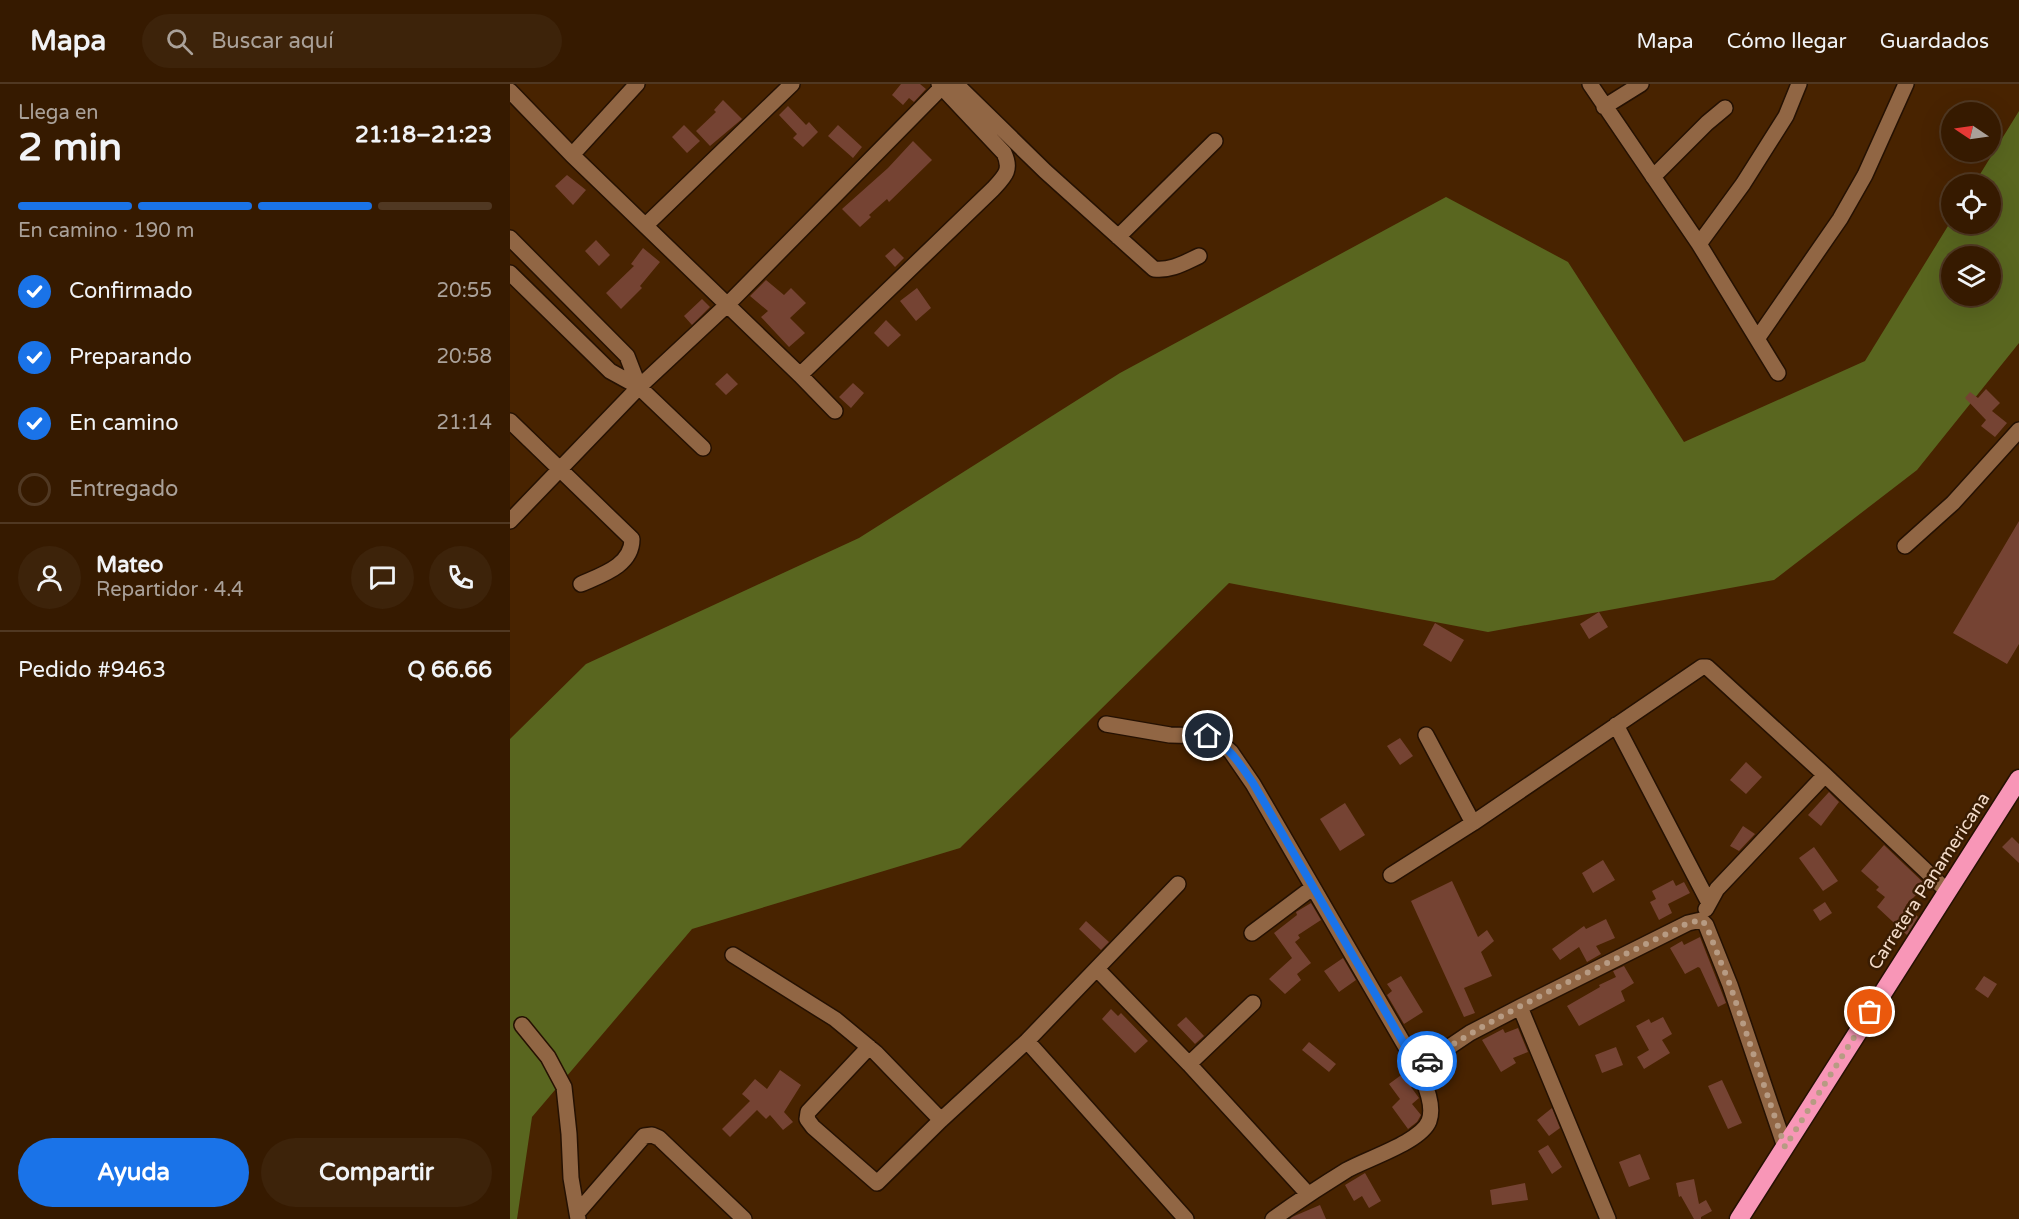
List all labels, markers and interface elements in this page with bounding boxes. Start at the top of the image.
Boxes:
search box [142,14,562,68]
text: Mapa [30,24,106,58]
icon: search [163,25,196,58]
text: Buscar aquí [211,28,334,54]
text: Mapa [1636,29,1694,54]
text: Cómo llegar [1727,29,1847,54]
text: Guardados [1880,29,1989,54]
text: Llega en [18,101,98,125]
north arrow [1941,102,2001,162]
map controls [1941,102,2001,306]
text: 21:18–21:23 [355,122,492,148]
text: 2 min [18,124,122,171]
button: locate [1941,174,2001,234]
text: En camino · 190 m [18,219,194,243]
button: layers [1941,246,2001,306]
icon: check [18,275,51,308]
text: Confirmado [69,278,193,304]
text: 20:55 [437,279,492,303]
icon: check [18,341,51,374]
text: Preparando [69,344,192,370]
text: 20:58 [437,345,492,369]
icon: check [18,407,51,440]
text: En camino [69,410,179,436]
text: 21:14 [437,411,492,435]
text: Entregado [69,476,178,502]
button: person [18,546,81,609]
button: chat [351,546,414,609]
button: phone [429,546,492,609]
text: Mateo [96,552,163,578]
text: Repartidor · 4.4 [96,578,244,602]
text: Pedido #9463 [18,657,166,683]
text: Q 66.66 [407,657,492,683]
pin [1182,710,1233,761]
icon: home [1191,719,1224,752]
street label: Carretera Panamericana [1863,788,1995,974]
pin [1844,986,1895,1037]
icon: bag [1853,995,1886,1028]
courier [1397,1031,1457,1091]
icon: car [1411,1045,1444,1078]
button: Ayuda [18,1138,249,1207]
button: Compartir [261,1138,492,1207]

